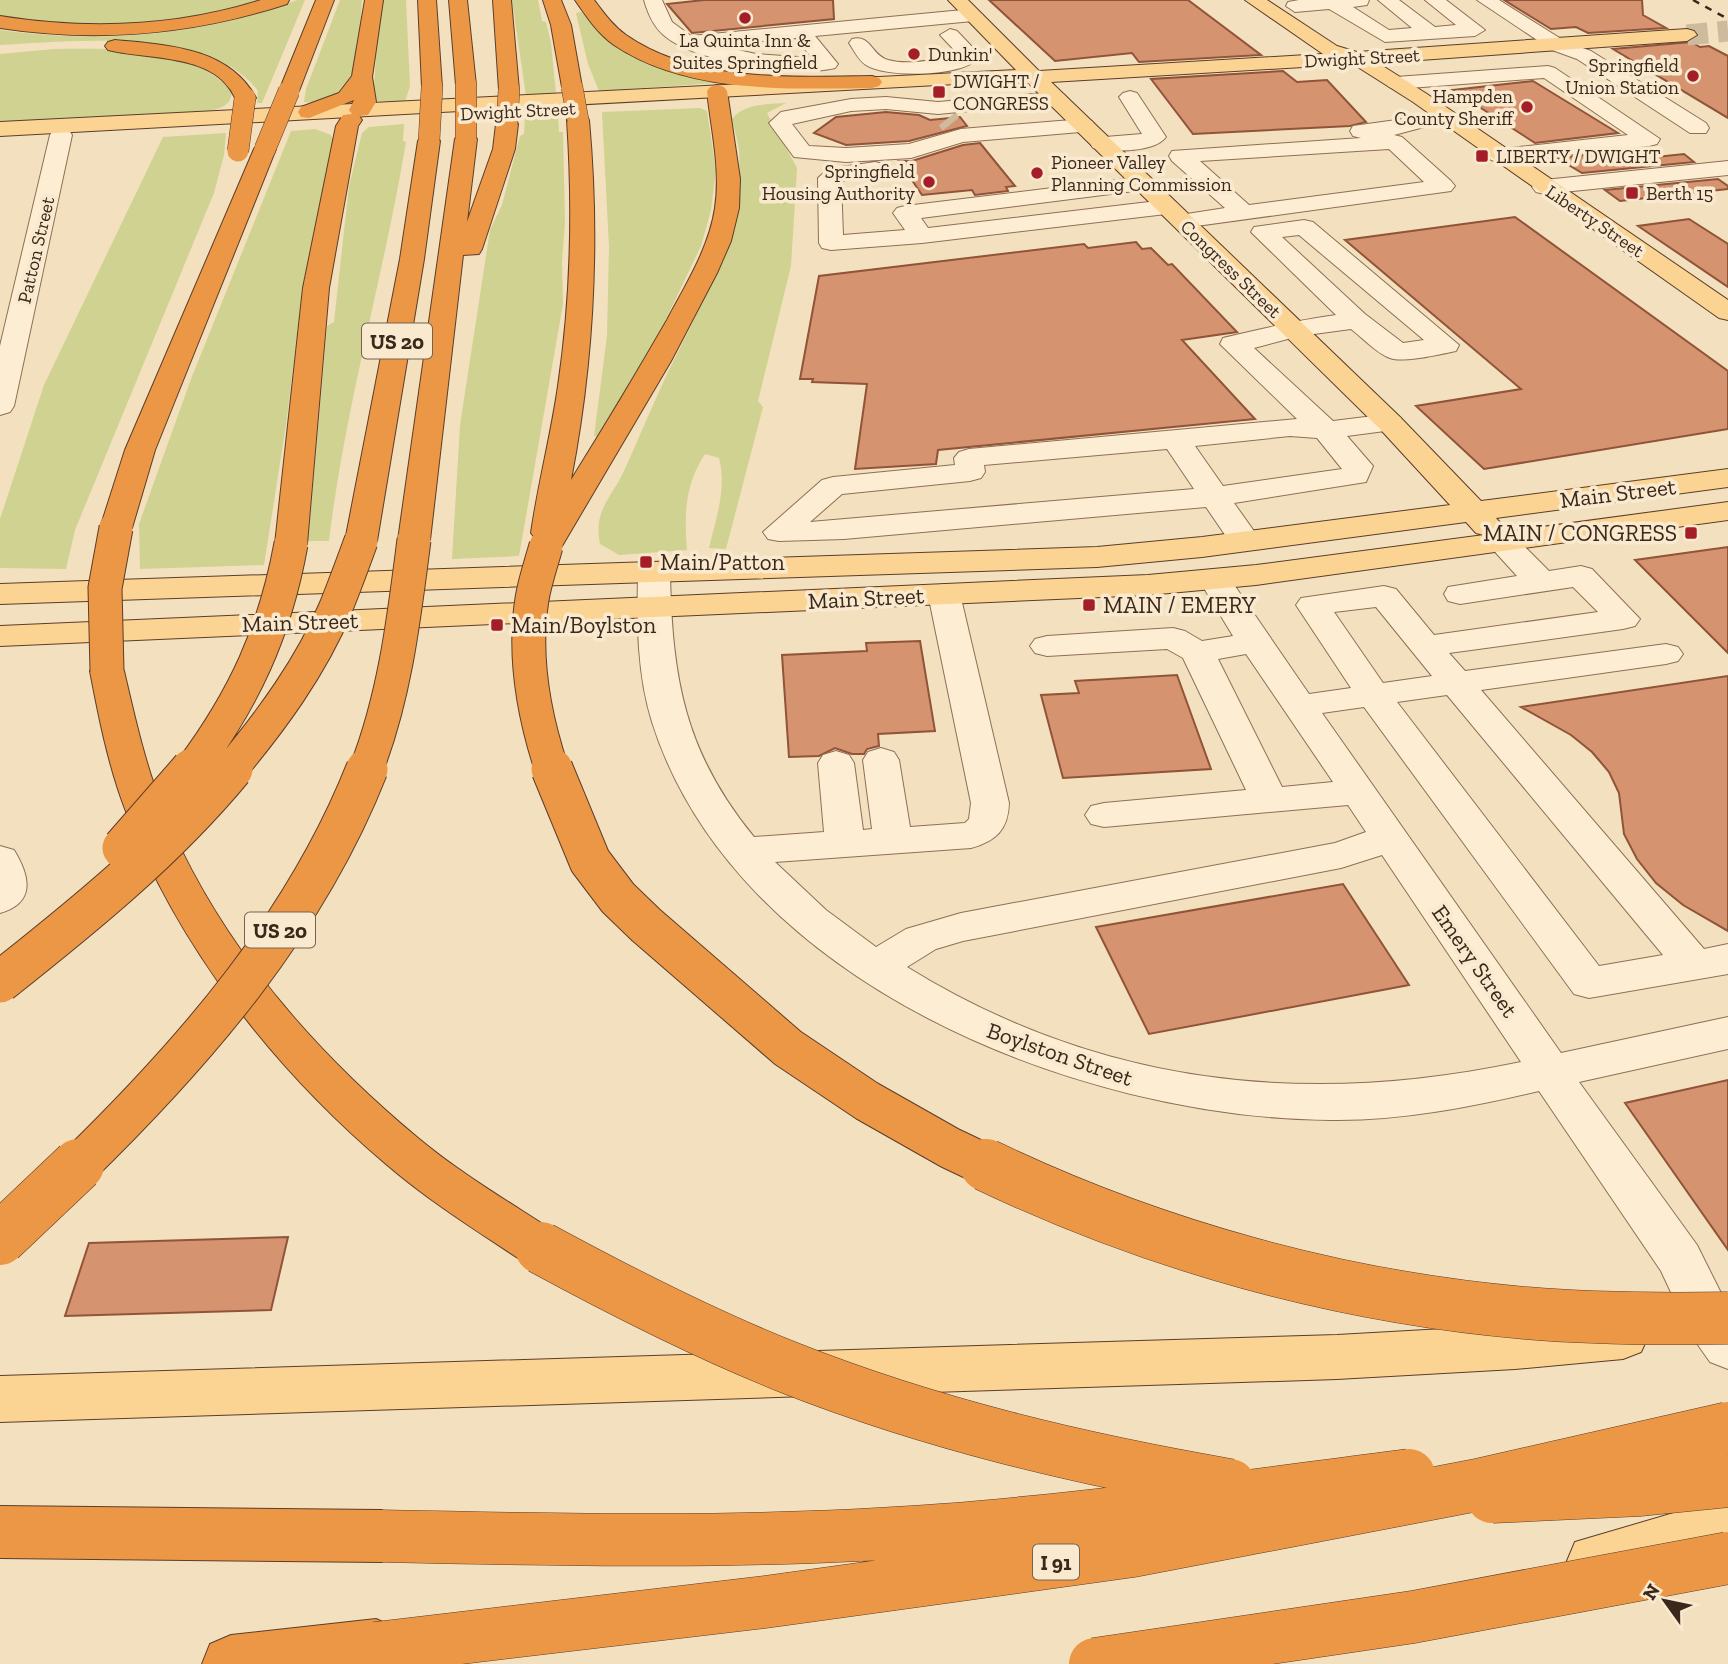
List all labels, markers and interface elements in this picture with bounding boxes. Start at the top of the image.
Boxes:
marker: La Quinta Inn & Suites Springfield [737,10,753,26]
place label: La Quinta Inn & Suites Springfield [672,29,818,74]
place label: Dunkin' [928,43,992,66]
street label: Dwight Street [1304,43,1420,73]
marker: Dunkin' [906,46,922,62]
place label: Springfield Union Station [1565,54,1680,99]
marker: Springfield Union Station [1685,68,1701,84]
place label: DWIGHT / CONGRESS [953,70,1049,115]
marker: DWIGHT / CONGRESS [931,84,947,100]
place label: Hampden County Sheriff [1394,85,1514,130]
street label: Dwight Street [460,96,576,126]
marker: Hampden County Sheriff [1519,99,1535,115]
place label: LIBERTY / DWIGHT [1496,145,1661,168]
marker: LIBERTY / DWIGHT [1474,148,1490,164]
place label: Pioneer Valley Planning Commission [1051,151,1232,196]
place label: Springfield Housing Authority [762,160,916,205]
marker: Pioneer Valley Planning Commission [1029,165,1045,181]
marker: Springfield Housing Authority [921,174,937,190]
street label: Liberty Street [1542,180,1648,262]
place label: Berth 15 [1646,182,1713,205]
marker: Berth 15 [1624,185,1640,201]
street label: Patton Street [13,194,59,306]
street label: Congress Street [1176,215,1286,323]
road number: US 20 [362,324,432,358]
street label: Main Street [1558,472,1678,514]
place label: MAIN / CONGRESS [1483,519,1677,547]
marker: MAIN / CONGRESS [1683,525,1699,541]
place label: Main/Patton [660,548,785,576]
marker: Main/Patton [638,554,654,570]
street label: Main Street [807,581,925,615]
place label: MAIN / EMERY [1103,591,1257,619]
marker: MAIN / EMERY [1081,597,1097,613]
street label: Main Street [241,606,359,638]
place label: Main/Boylston [511,611,656,639]
marker: Main/Boylston [489,617,505,633]
street label: Emery Street [1426,899,1524,1023]
road number: US 20 [245,912,315,948]
street label: Boylston Street [983,1016,1137,1092]
road number: I 91 [1033,1544,1079,1580]
north arrow [1630,1566,1700,1636]
text: N [1638,1580,1665,1604]

